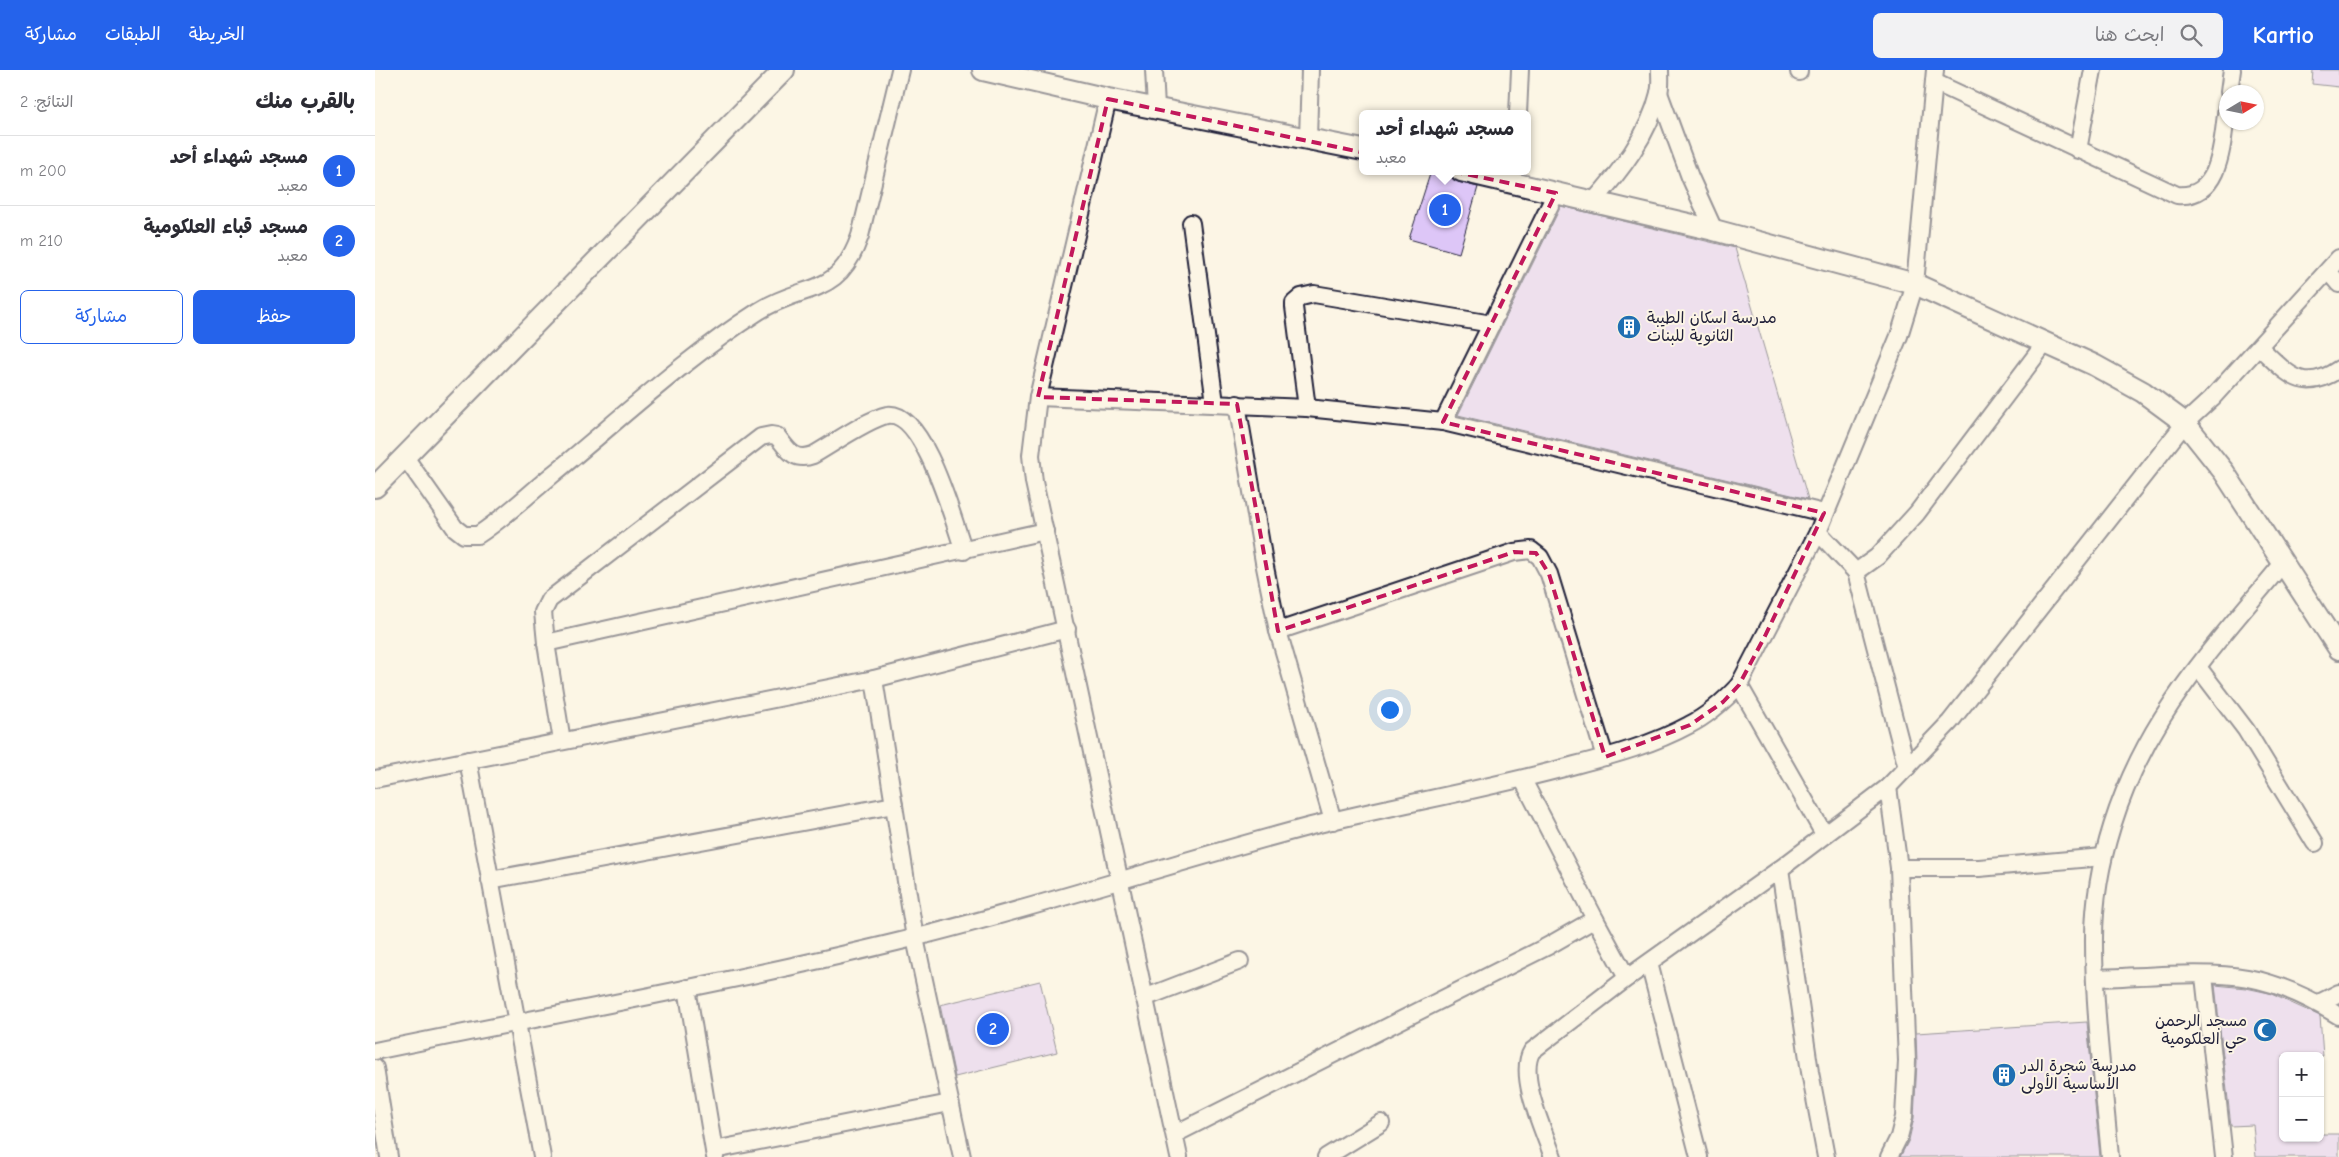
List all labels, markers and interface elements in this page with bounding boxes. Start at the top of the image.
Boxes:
search box [1873,13,2223,58]
icon: search [2177,21,2205,49]
text: Kartio [2253,21,2314,49]
text: مشاركة [25,24,77,45]
text: الطبقات [105,24,161,45]
text: الخريطة [189,24,245,45]
text: ابحث هنا [2095,24,2165,46]
north arrow [2219,85,2264,130]
text: بالقرب منك [255,89,355,113]
text: النتائج: 2 [20,93,74,111]
popup [1359,110,1531,175]
text: مسجد شهداء أحد [1376,118,1514,140]
text: مسجد شهداء أحد [170,146,308,168]
text: معبد [1376,149,1407,167]
text: 200 m [20,162,66,180]
text: 1 [336,162,342,180]
text: معبد [277,177,308,195]
pin: 1 [1429,191,1461,229]
text: مسجد قباء العلكومية [143,216,308,238]
text: 210 m [20,232,63,250]
text: 2 [335,232,343,250]
text: معبد [277,247,308,265]
button: مشاركة [20,290,183,344]
button: حفظ [193,290,355,344]
place label: مدرسة اسكان الطيبة الثانوية للبنات [1647,309,1777,346]
building icon: مدرسة اسكان الطيبة الثانوية للبنات [1616,314,1642,340]
your location [1377,697,1403,723]
pin: 2 [977,1010,1009,1048]
place label: مسجد الرحمن حي العلكومية [2155,1012,2247,1053]
mosque icon: مسجد الرحمن حي العلكومية [2252,1017,2278,1043]
map controls [2279,1052,2324,1142]
button: + [2279,1052,2324,1097]
place label: مدرسة شجرة الدر الأساسية الأولى [2019,1057,2137,1094]
building icon: مدرسة شجرة الدر الأساسية الأولى [1991,1062,2017,1088]
button: − [2279,1097,2324,1142]

